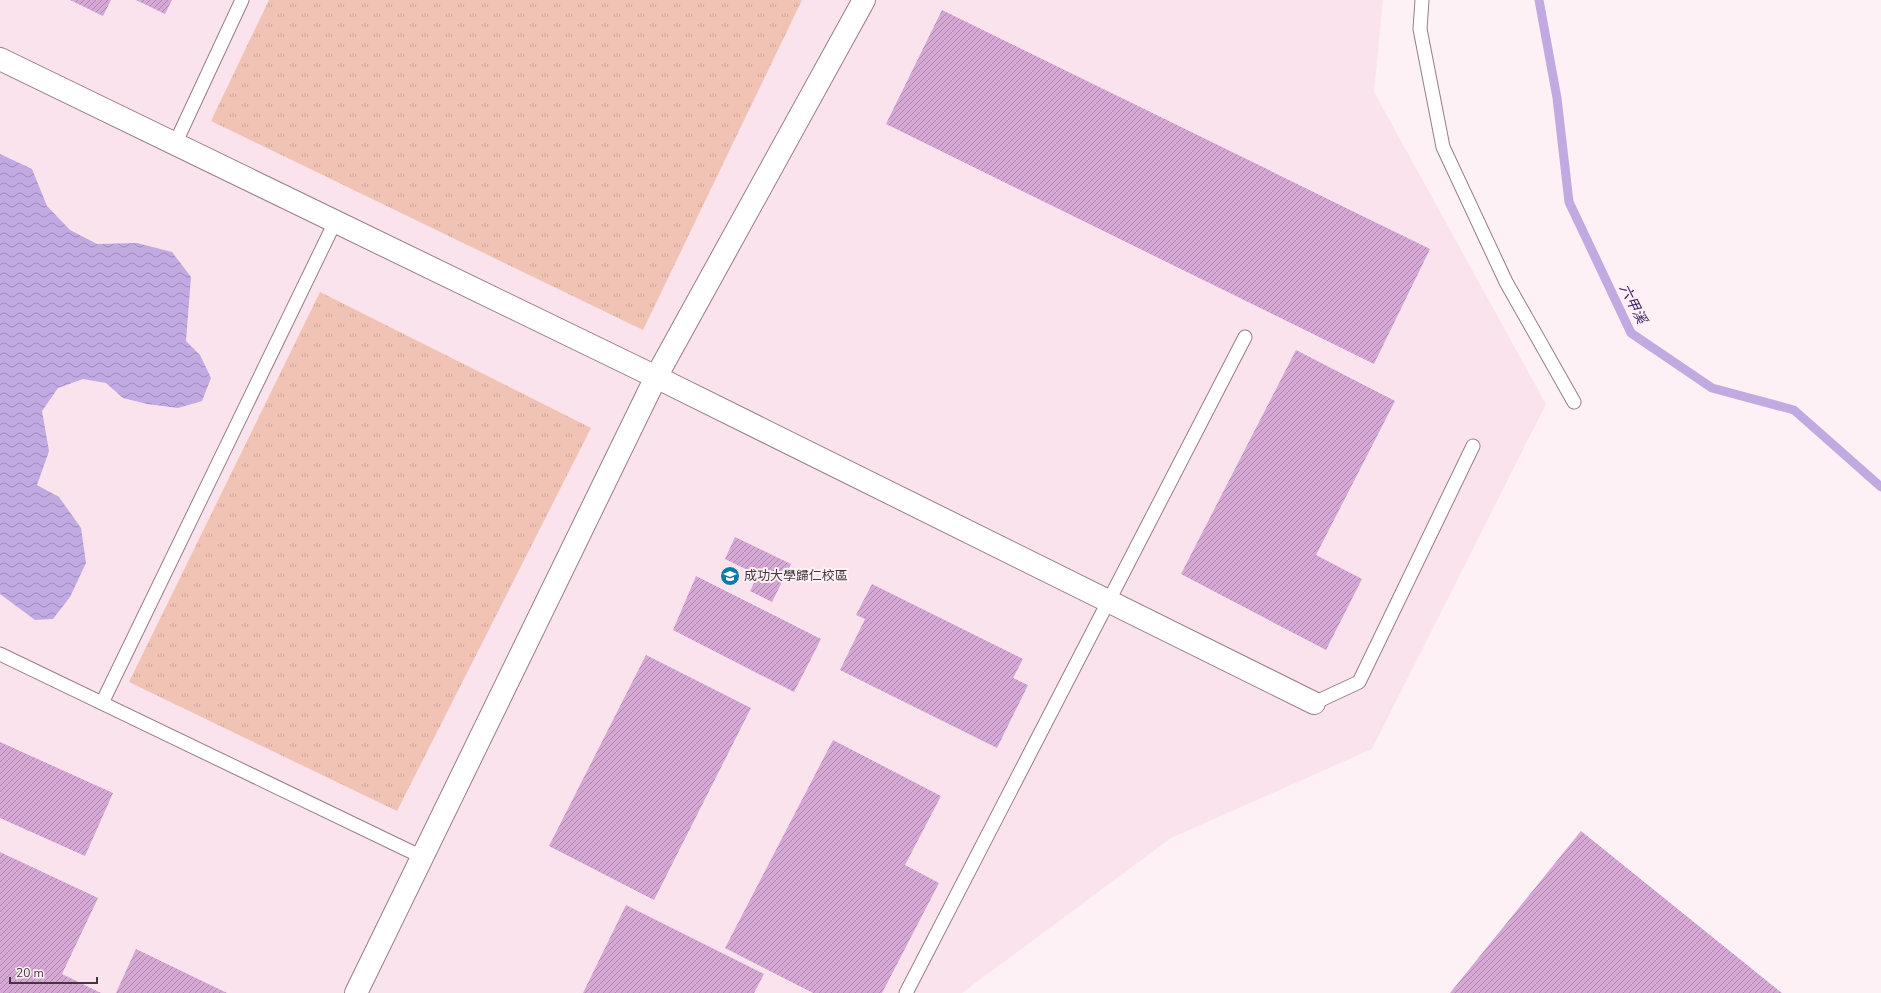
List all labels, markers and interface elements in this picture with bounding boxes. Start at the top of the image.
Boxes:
water label: 六甲溪 [1615,281,1652,329]
school or university icon: 成功大學歸仁校區 [719,565,741,587]
place label: 成功大學歸仁校區 [744,567,848,585]
scale bar [10,959,97,985]
text: 20 m [16,965,44,981]

